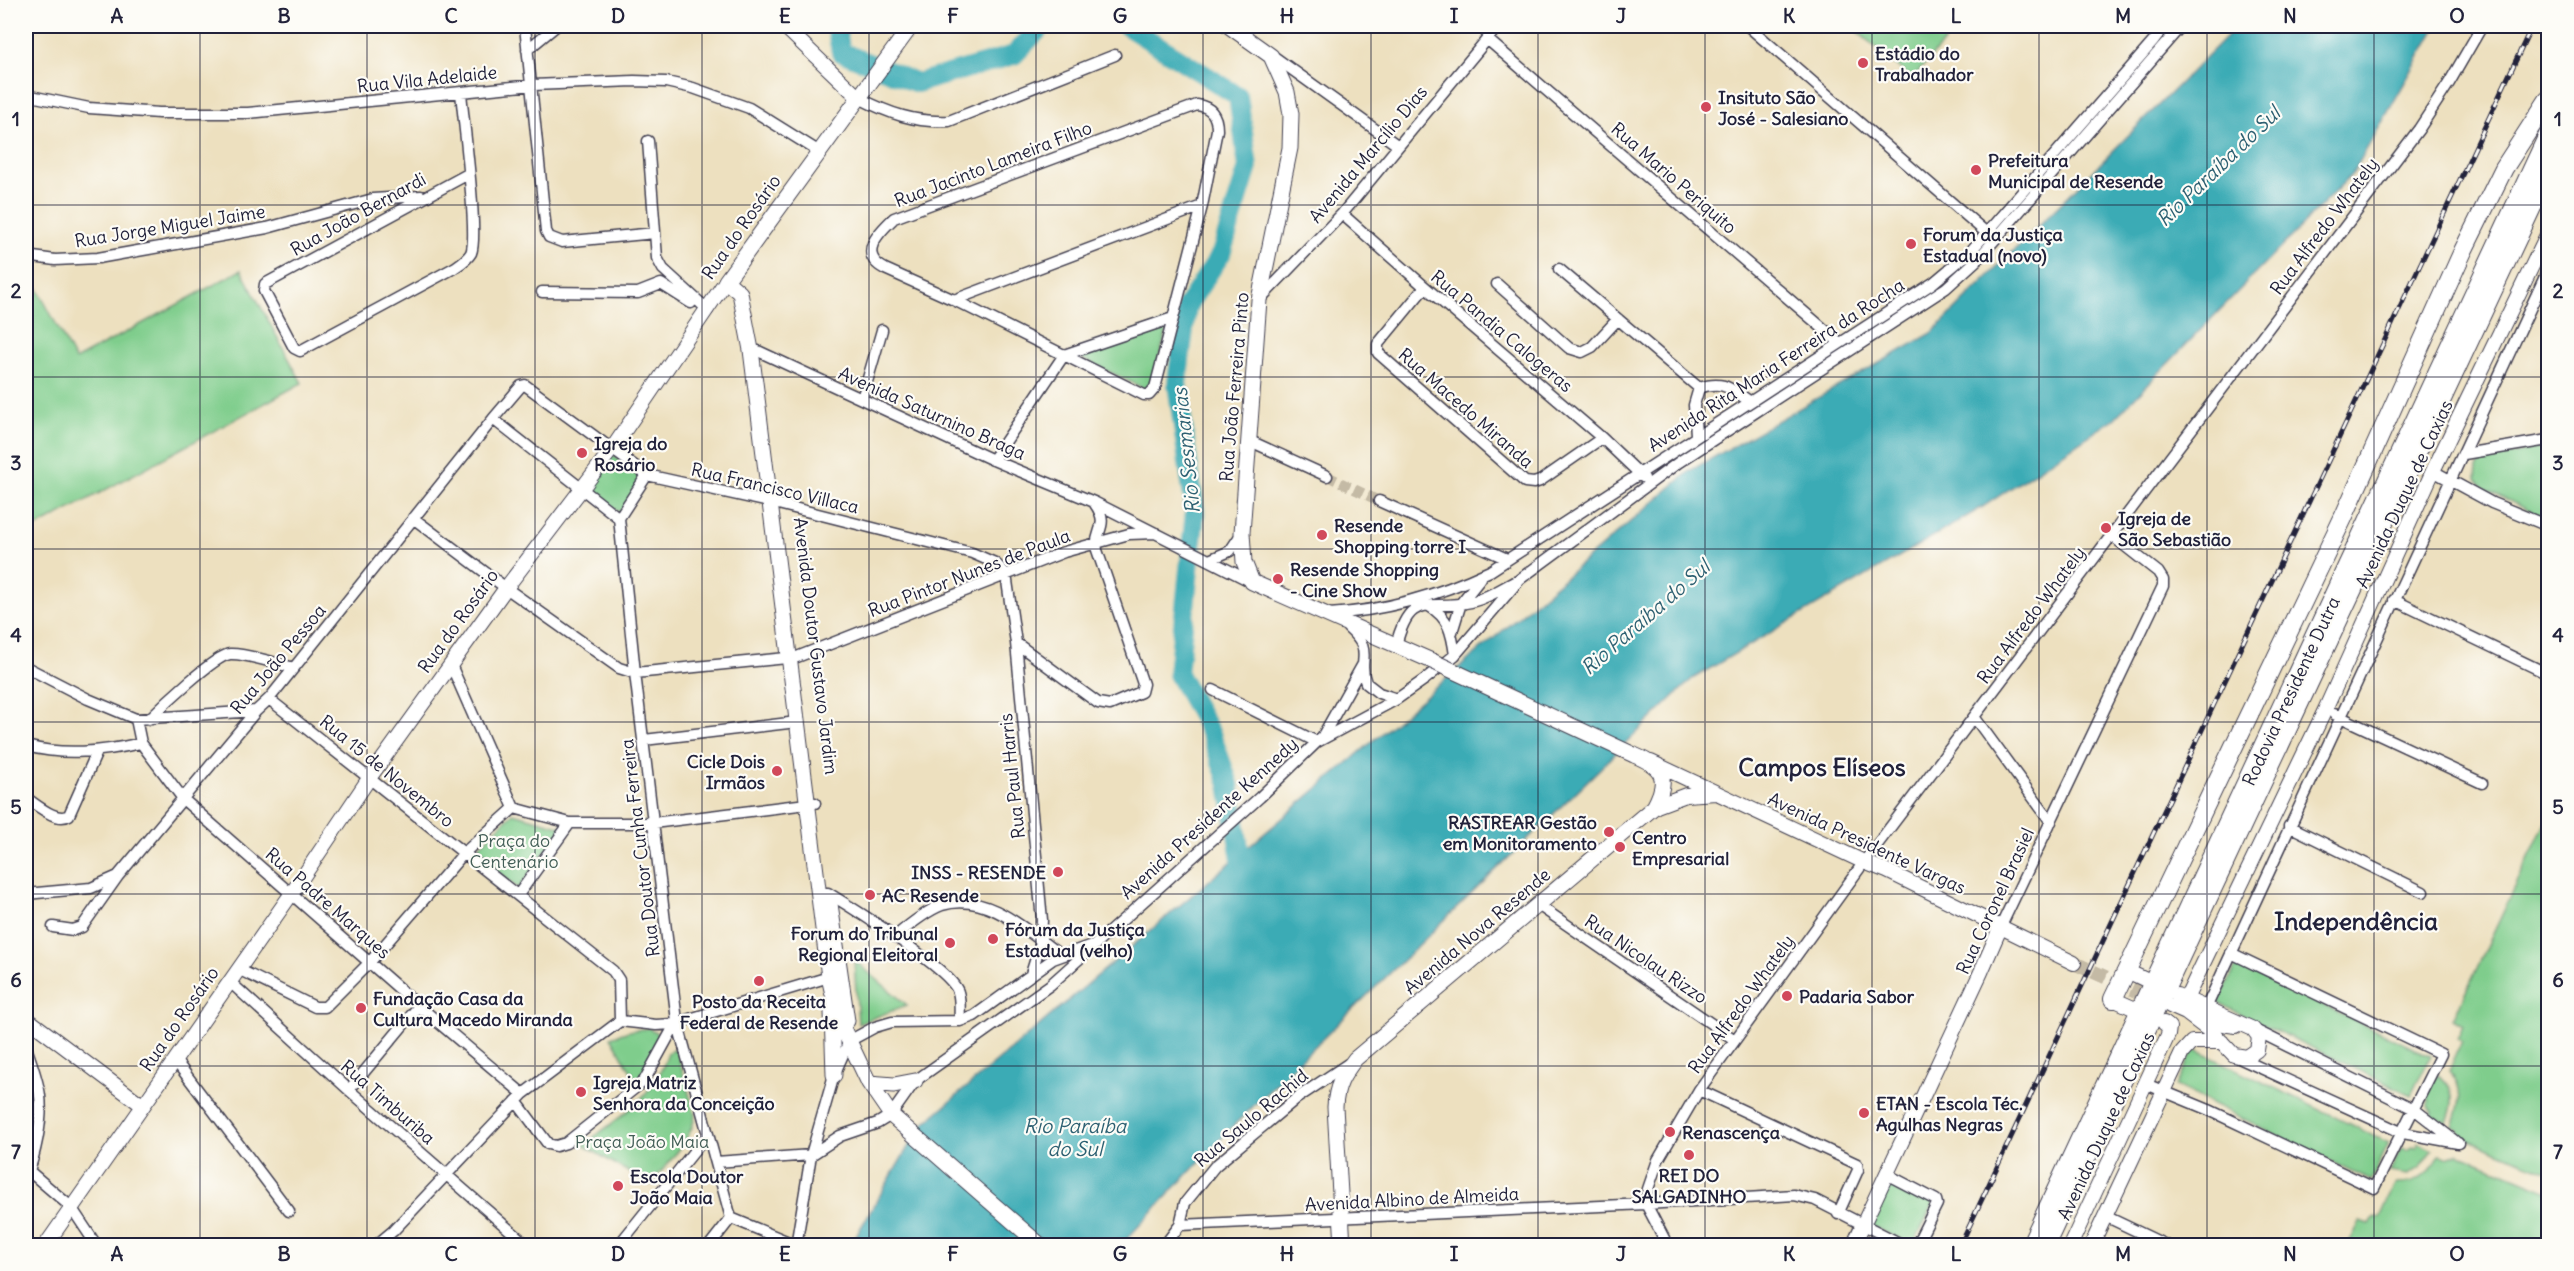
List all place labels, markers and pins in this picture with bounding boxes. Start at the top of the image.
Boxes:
place label: Estádio do Trabalhador [1875,42,1974,86]
marker: Estádio do Trabalhador [1856,56,1870,70]
place label: Insituto São José - Salesiano [1718,86,1848,130]
marker: Insituto São José - Salesiano [1699,100,1713,114]
place label: Prefeitura Municipal de Resende [1988,149,2164,193]
marker: Prefeitura Municipal de Resende [1969,163,1983,177]
place label: Forum da Justiça Estadual (novo) [1923,223,2063,267]
marker: Forum da Justiça Estadual (novo) [1904,237,1918,251]
place label: Igreja do Rosário [594,432,667,476]
marker: Igreja do Rosário [575,446,589,460]
place label: Igreja de São Sebastião [2118,507,2231,551]
place label: Resende Shopping torre I [1334,514,1466,558]
marker: Igreja de São Sebastião [2099,521,2113,535]
marker: Resende Shopping torre I [1315,528,1329,542]
place label: Resende Shopping - Cine Show [1290,558,1439,602]
marker: Resende Shopping - Cine Show [1271,572,1285,586]
place label: Cicle Dois Irmãos [687,750,765,794]
marker: Cicle Dois Irmãos [770,764,784,778]
place label: RASTREAR Gestão em Monitoramento [1443,811,1597,855]
marker: RASTREAR Gestão em Monitoramento [1602,825,1616,839]
place label: Centro Empresarial [1632,826,1729,870]
marker: Centro Empresarial [1613,840,1627,854]
place label: INSS - RESENDE [911,861,1046,884]
marker: INSS - RESENDE [1051,865,1065,879]
place label: AC Resende [882,884,979,907]
marker: AC Resende [863,888,877,902]
place label: Fórum da Justiça Estadual (velho) [1005,918,1145,962]
place label: Forum do Tribunal Regional Eleitoral [791,922,938,966]
marker: Fórum da Justiça Estadual (velho) [986,932,1000,946]
marker: Forum do Tribunal Regional Eleitoral [943,936,957,950]
marker: Posto da Receita Federal de Resende [752,974,766,988]
place label: Padaria Sabor [1799,985,1915,1008]
place label: Fundação Casa da Cultura Macedo Miranda [373,987,573,1031]
marker: Padaria Sabor [1780,989,1794,1003]
place label: Posto da Receita Federal de Resende [680,990,839,1034]
marker: Fundação Casa da Cultura Macedo Miranda [354,1001,368,1015]
place label: Igreja Matriz Senhora da Conceição [593,1071,775,1115]
marker: Igreja Matriz Senhora da Conceição [574,1085,588,1099]
place label: ETAN - Escola Téc. Agulhas Negras [1876,1092,2023,1136]
marker: ETAN - Escola Téc. Agulhas Negras [1857,1106,1871,1120]
place label: Renascença [1682,1121,1780,1144]
marker: Renascença [1663,1125,1677,1139]
marker: REI DO SALGADINHO [1682,1148,1696,1162]
place label: REI DO SALGADINHO [1632,1164,1746,1208]
place label: Escola Doutor João Maia [630,1165,744,1209]
marker: Escola Doutor João Maia [611,1179,625,1193]

